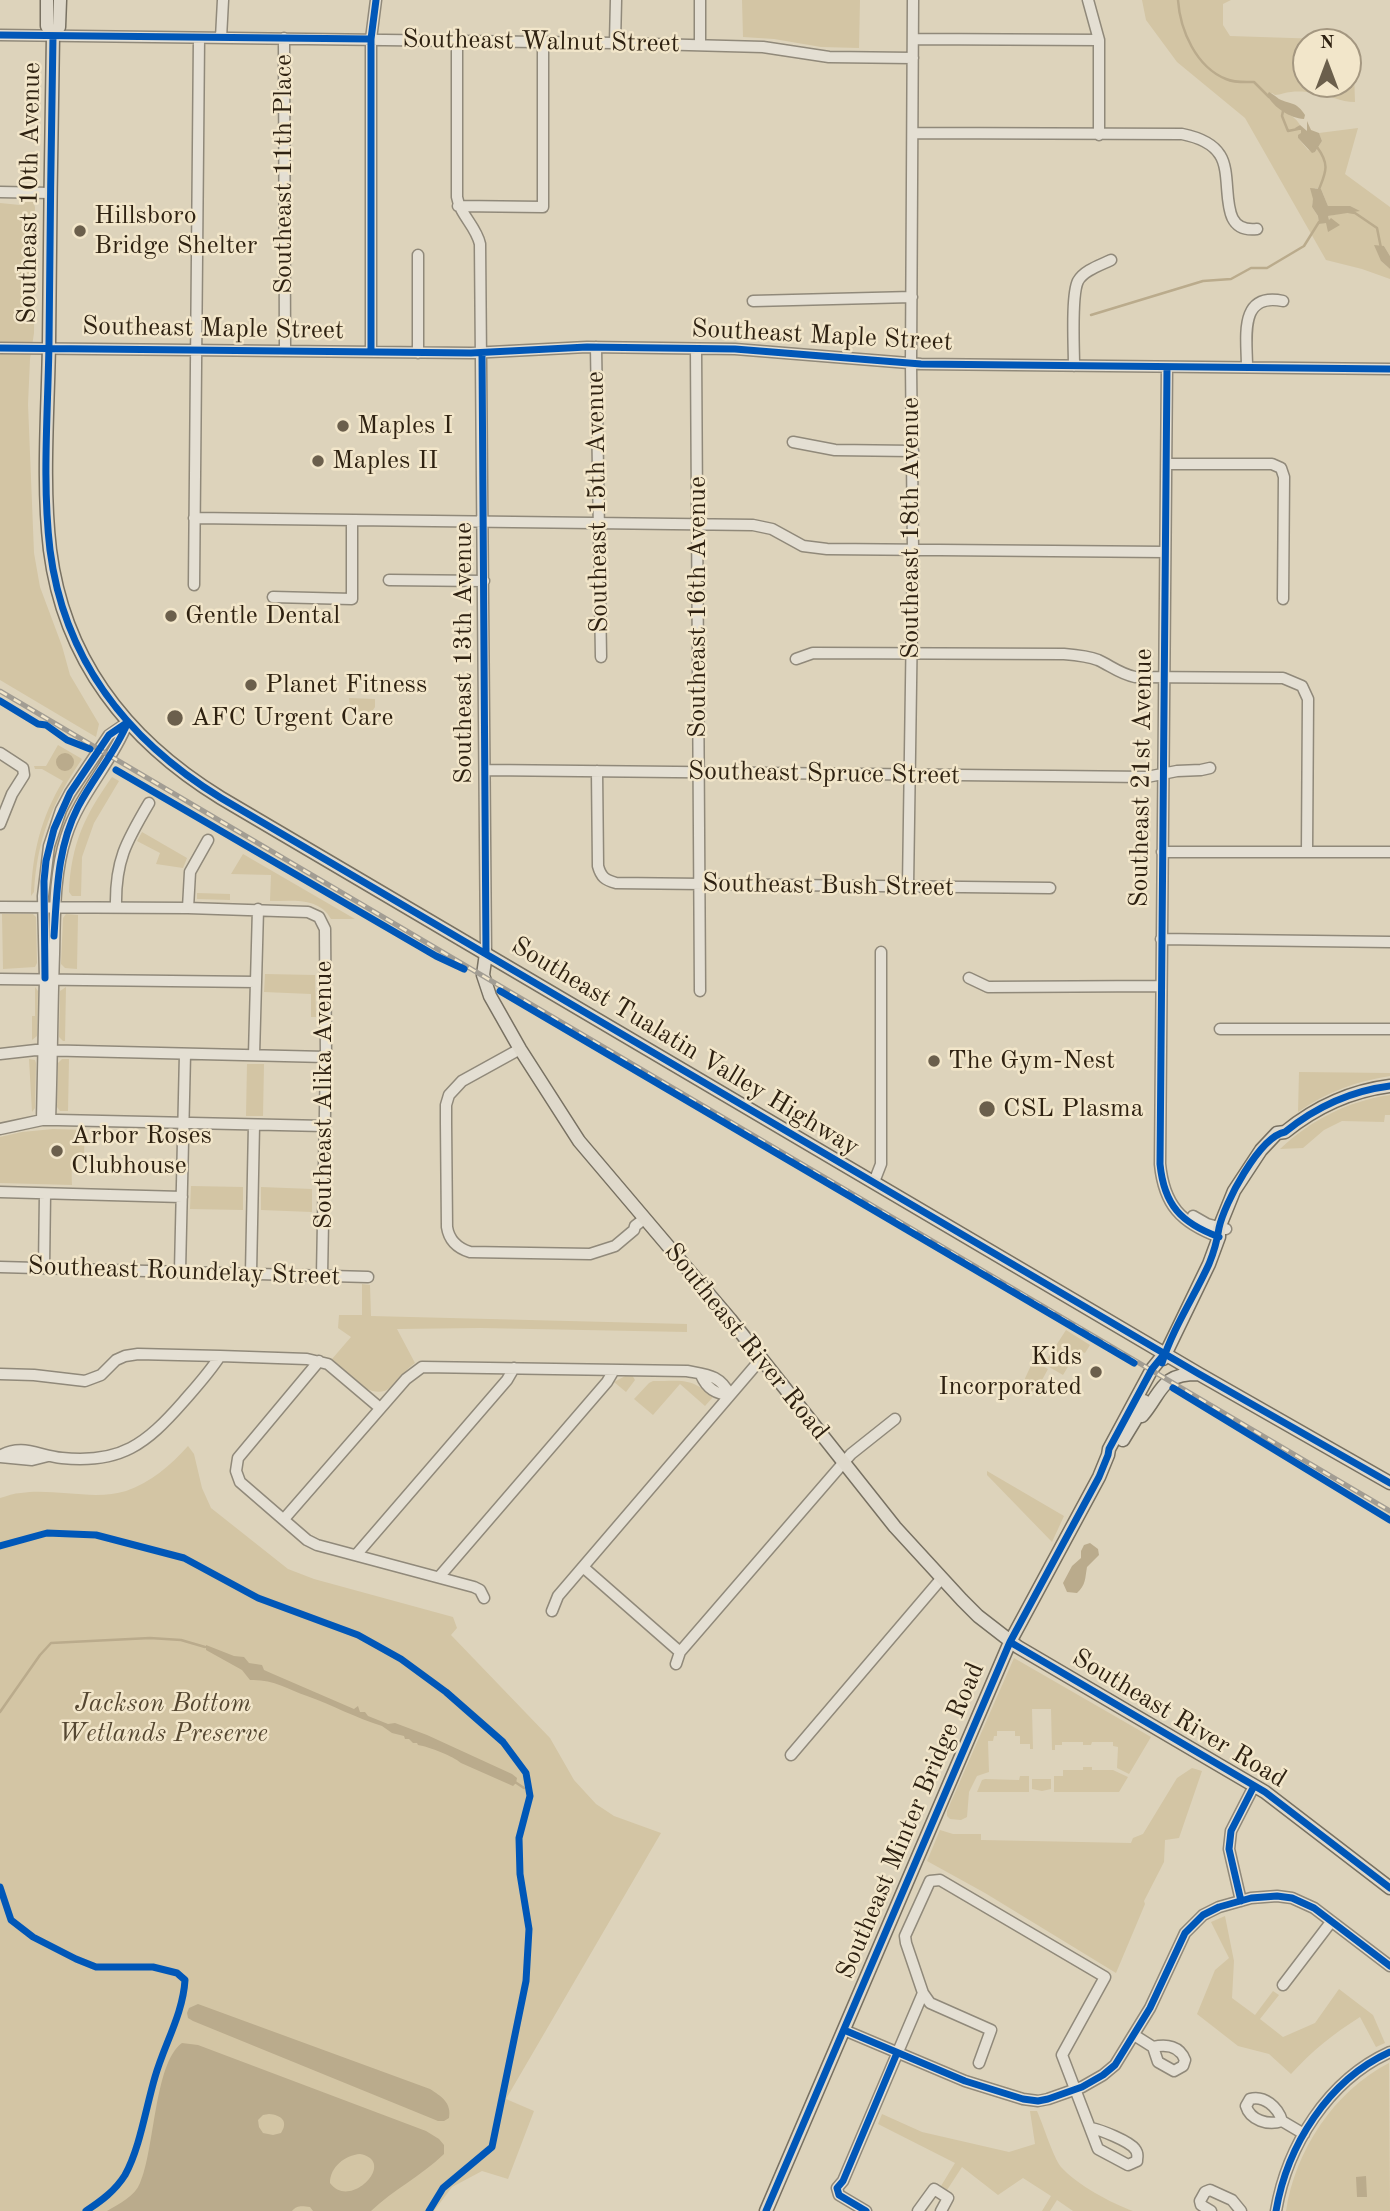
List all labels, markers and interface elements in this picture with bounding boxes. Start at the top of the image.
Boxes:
street label: Southeast Walnut Street [402,24,680,60]
north arrow [1292,28,1362,98]
text: N [1320,34,1334,53]
street label: Southeast 11th Place [268,54,300,294]
street label: Southeast 10th Avenue [12,62,48,324]
place label: Hillsboro Bridge Shelter [94,200,257,262]
marker: Hillsboro Bridge Shelter [72,223,88,239]
street label: Southeast Maple Street [82,311,344,347]
street label: Southeast Maple Street [690,314,954,358]
street label: Southeast 15th Avenue [580,371,616,633]
street label: Southeast 18th Avenue [895,397,927,659]
place label: Maples I [357,410,453,442]
marker: Maples I [335,418,351,434]
place label: Maples II [332,445,438,477]
marker: Maples II [310,453,326,469]
street label: Southeast 16th Avenue [682,476,714,738]
street label: Southeast 13th Avenue [448,522,480,784]
place label: Gentle Dental [185,600,340,632]
marker: Gentle Dental [163,608,179,624]
street label: Southeast 21st Avenue [1124,648,1160,908]
place label: Planet Fitness [265,669,427,701]
marker: Planet Fitness [243,677,259,693]
place label: AFC Urgent Care [191,702,393,734]
marker: AFC Urgent Care [165,708,185,728]
street label: Southeast Spruce Street [688,756,960,792]
street label: Southeast Bush Street [702,868,954,904]
street label: Southeast Tualatin Valley Highway [505,931,865,1163]
street label: Southeast Alika Avenue [308,961,340,1229]
place label: The Gym-Nest [948,1045,1115,1077]
marker: The Gym-Nest [926,1053,942,1069]
place label: CSL Plasma [1003,1093,1144,1125]
marker: CSL Plasma [977,1099,997,1119]
place label: Arbor Roses Clubhouse [71,1120,212,1182]
marker: Arbor Roses Clubhouse [49,1143,65,1159]
street label: Southeast River Road [657,1237,835,1447]
street label: Southeast Roundelay Street [27,1251,341,1293]
place label: Kids Incorporated [938,1341,1082,1402]
marker: Kids Incorporated [1088,1364,1104,1380]
street label: Southeast River Road [1066,1643,1292,1795]
street label: Southeast Minter Bridge Road [830,1658,992,1984]
park label: Jackson Bottom Wetlands Preserve [58,1688,268,1750]

